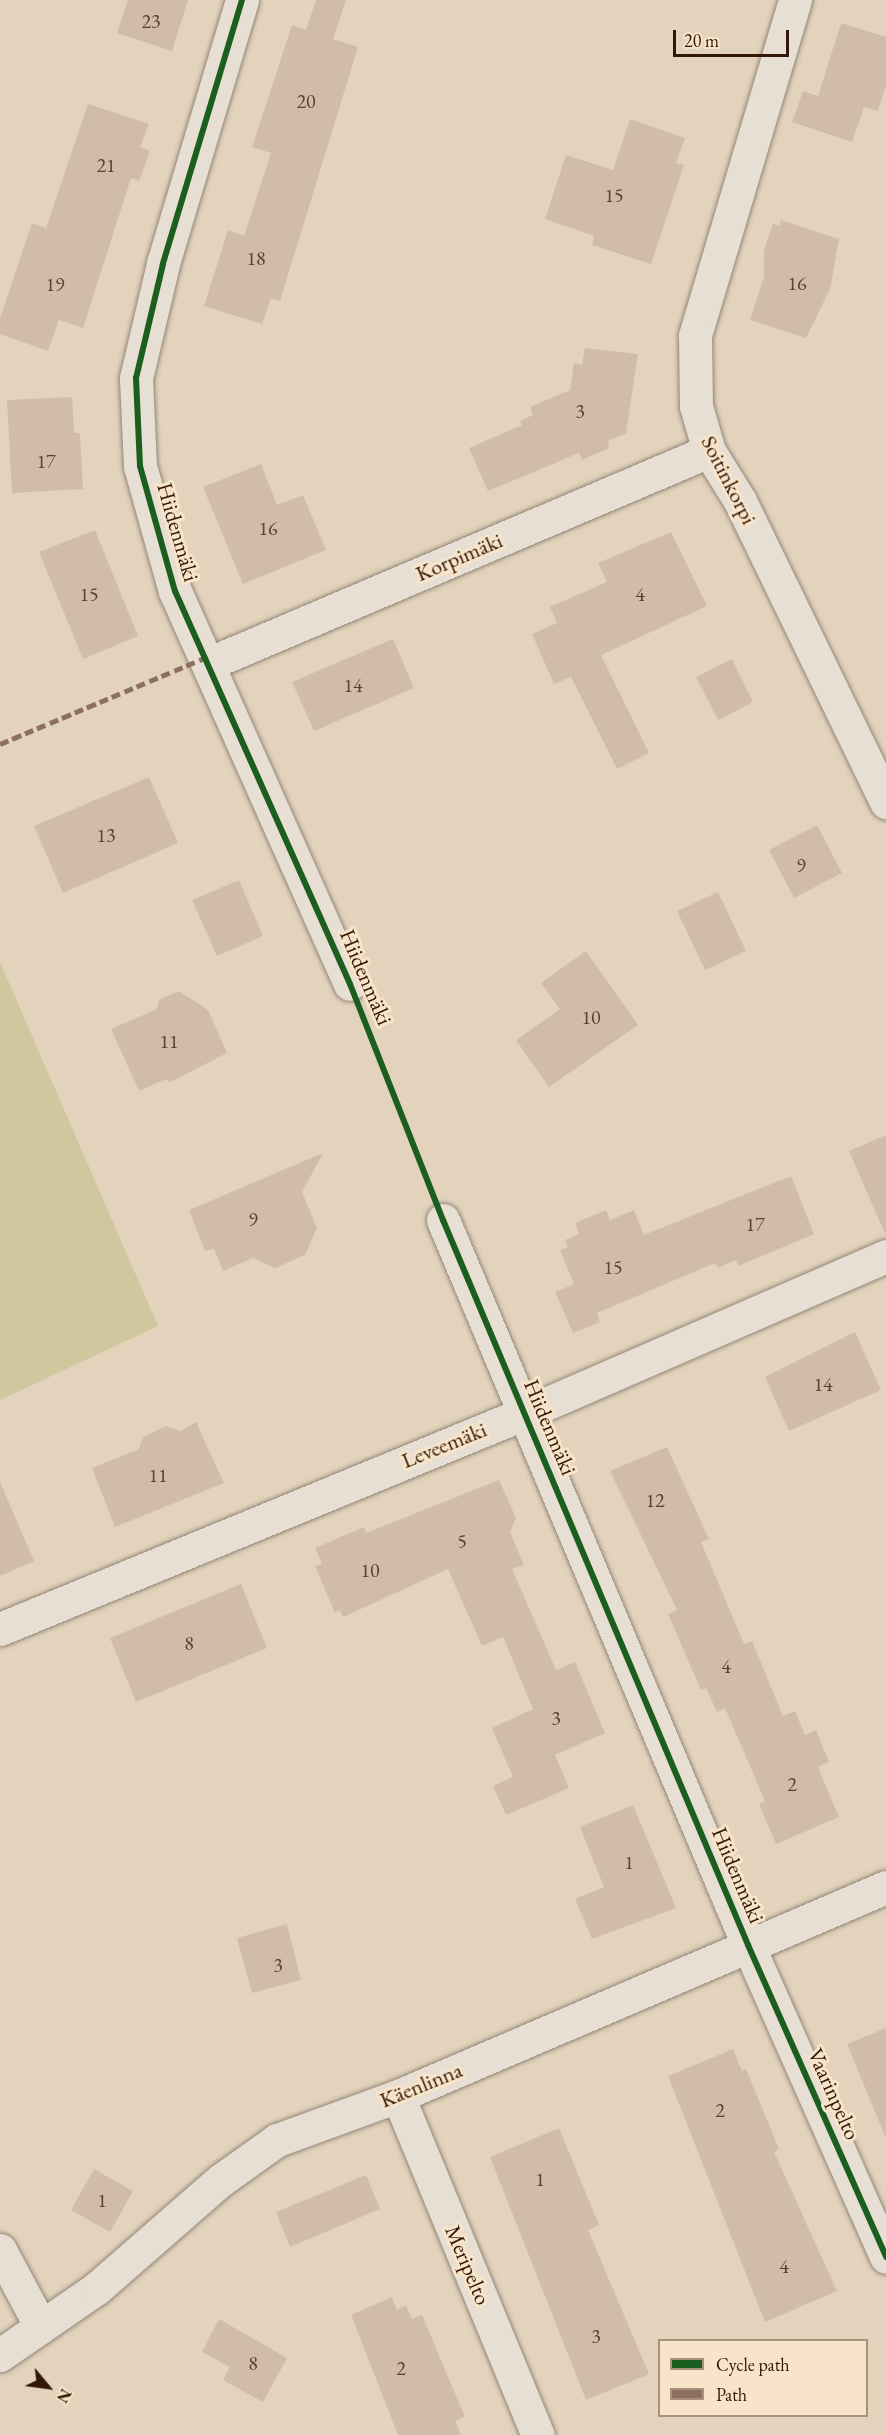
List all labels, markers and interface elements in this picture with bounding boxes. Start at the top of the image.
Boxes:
house number: 23 [141,9,161,33]
scale bar [676,18,792,56]
text: 20 m [684,29,719,52]
house number: 20 [296,89,316,113]
house number: 21 [96,153,116,177]
house number: 15 [604,183,624,207]
house number: 18 [246,246,266,270]
house number: 16 [787,271,807,295]
house number: 19 [45,272,65,296]
house number: 3 [575,399,585,423]
street label: Soitinkorpi [695,431,763,529]
house number: 17 [36,449,56,473]
street label: Hiidenmäki [151,480,205,584]
house number: 16 [258,516,278,540]
street label: Korpimäki [412,527,506,587]
house number: 15 [79,582,99,606]
house number: 4 [635,582,645,606]
house number: 14 [343,673,363,697]
house number: 13 [96,823,116,847]
house number: 9 [796,853,806,877]
street label: Hiidenmäki [334,925,398,1029]
house number: 10 [581,1005,601,1029]
house number: 11 [159,1029,179,1053]
house number: 9 [248,1207,258,1231]
house number: 17 [745,1212,765,1236]
house number: 15 [603,1255,623,1279]
house number: 14 [813,1372,833,1396]
street label: Hiidenmäki [518,1375,582,1479]
street label: Leveemäki [398,1416,490,1474]
house number: 11 [148,1463,168,1487]
house number: 12 [645,1488,665,1512]
house number: 5 [457,1529,467,1553]
house number: 10 [360,1558,380,1582]
house number: 8 [184,1631,194,1655]
house number: 4 [721,1654,731,1678]
house number: 3 [551,1706,561,1730]
house number: 2 [787,1772,797,1796]
street label: Hiidenmäki [706,1823,770,1927]
house number: 1 [624,1850,634,1874]
house number: 3 [273,1953,283,1977]
street label: Vaarinpelto [802,2044,866,2144]
street label: Käenlinna [376,2057,466,2113]
house number: 2 [715,2098,725,2122]
house number: 1 [535,2167,545,2191]
house number: 1 [97,2188,107,2212]
street label: Meripelto [439,2221,497,2309]
house number: 4 [779,2254,789,2278]
house number: 3 [591,2324,601,2348]
legend [658,2339,868,2417]
house number: 8 [248,2351,258,2375]
text: Cycle path [716,2353,790,2376]
house number: 2 [396,2356,406,2380]
north arrow [18,2357,78,2417]
text: Path [716,2383,747,2406]
text: N [52,2385,77,2407]

